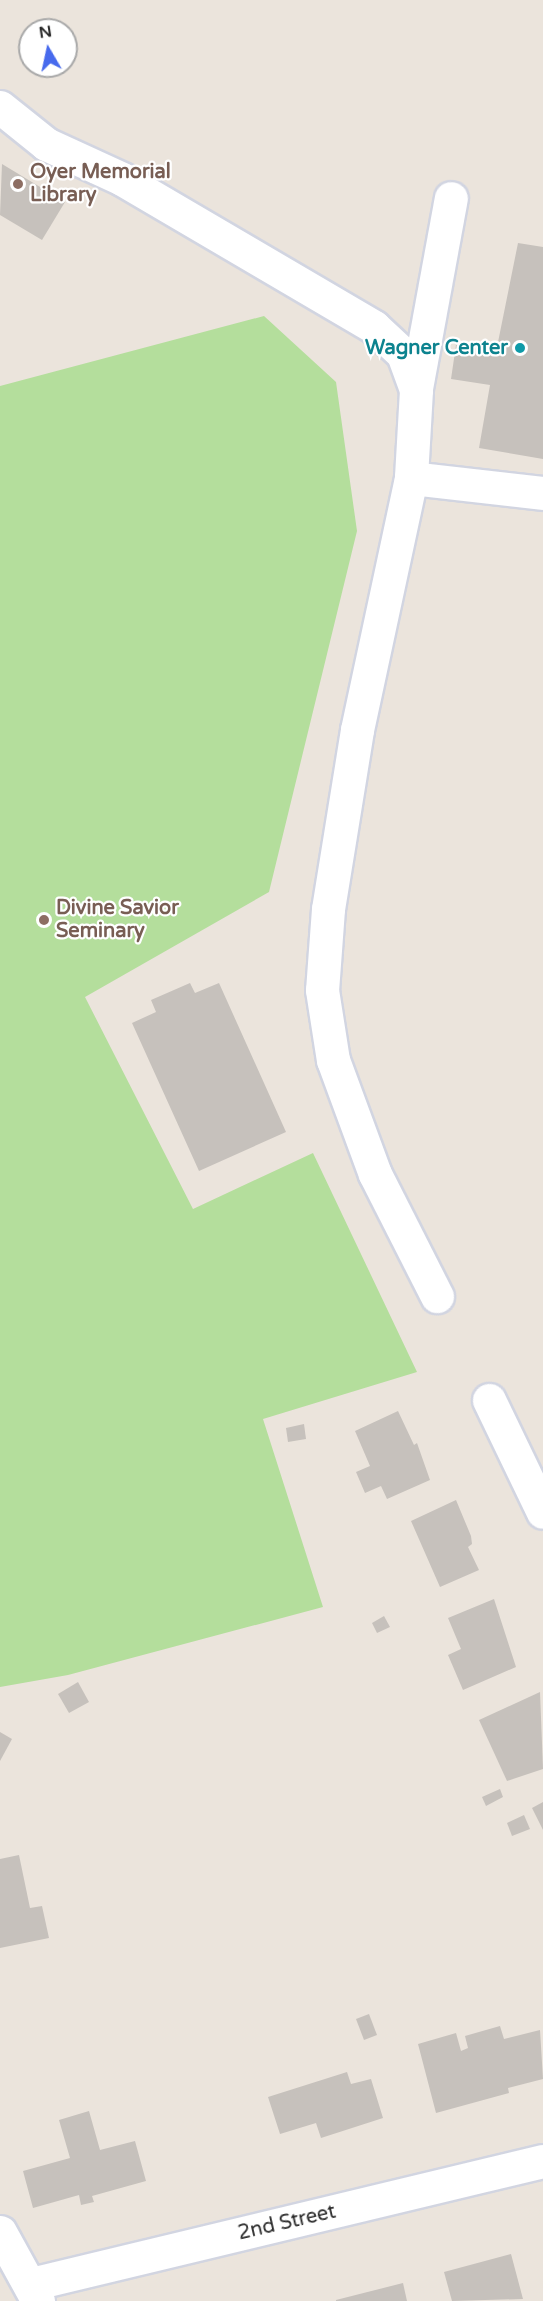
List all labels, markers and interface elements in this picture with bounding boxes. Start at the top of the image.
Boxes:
north arrow [18,18,78,78]
text: N [38,21,53,43]
place label: Oyer Memorial Library [30,160,171,207]
marker: Oyer Memorial Library [11,177,25,191]
place label: Wagner Center [365,336,508,360]
marker: Wagner Center [513,341,527,355]
place label: Divine Savior Seminary [56,897,179,944]
marker: Divine Savior Seminary [37,913,51,927]
street label: 2nd Street [236,2200,338,2246]

